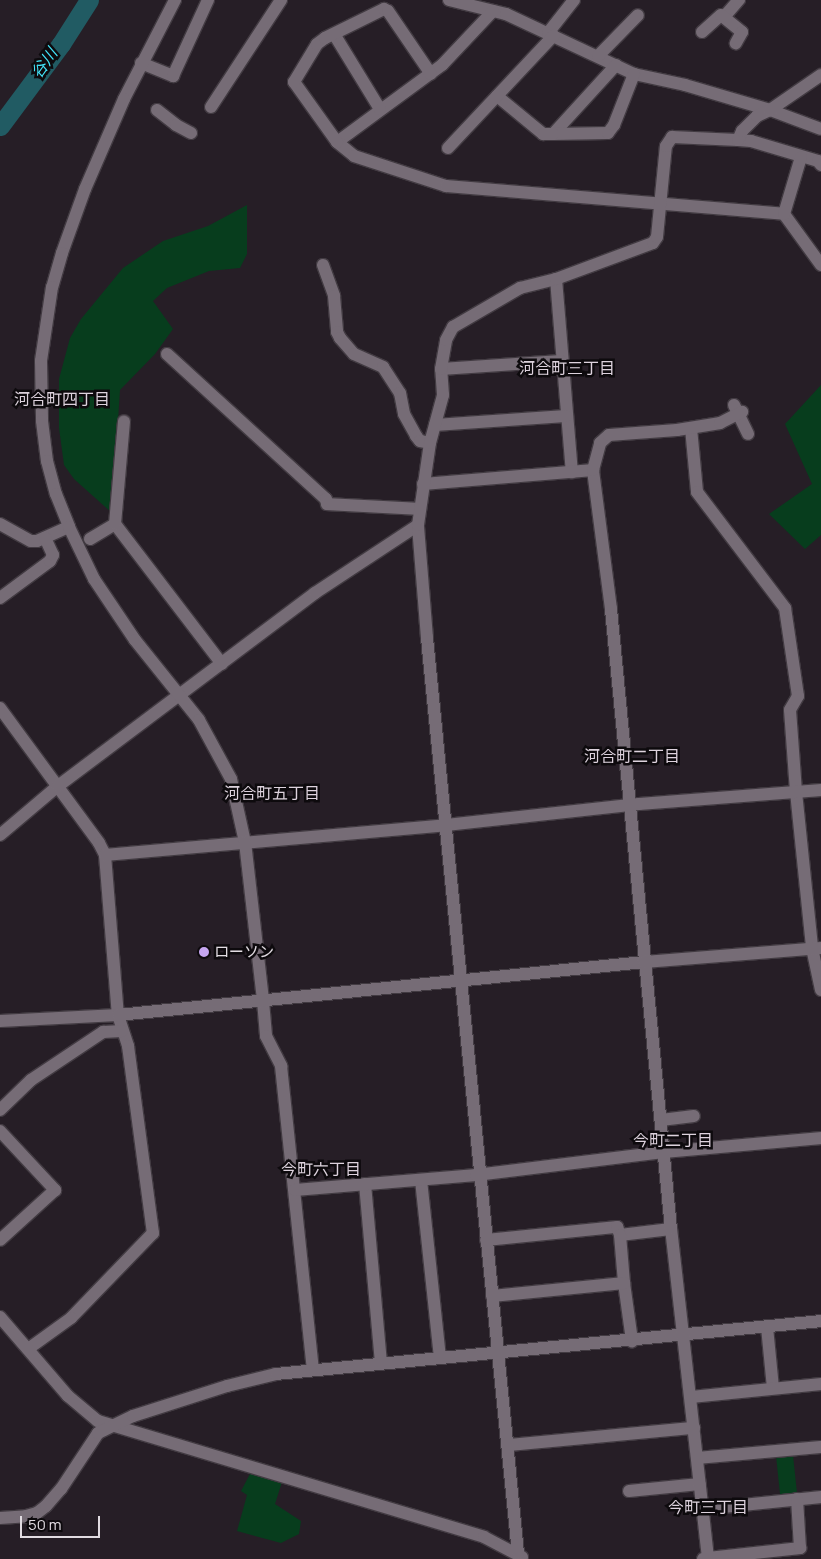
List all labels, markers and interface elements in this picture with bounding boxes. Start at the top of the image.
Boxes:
water label: 谷川 [27,44,61,82]
district label: 河合町三丁目 [519,358,615,378]
district label: 河合町四丁目 [14,389,110,409]
district label: 河合町二丁目 [584,746,680,766]
district label: 河合町五丁目 [224,783,320,803]
place label: ローソン [214,943,274,961]
marker: ローソン [198,946,210,958]
district label: 今町二丁目 [633,1130,713,1150]
district label: 今町六丁目 [281,1159,361,1179]
district label: 今町三丁目 [668,1497,748,1517]
scale bar [22,1506,102,1538]
text: 50 m [28,1514,62,1535]

